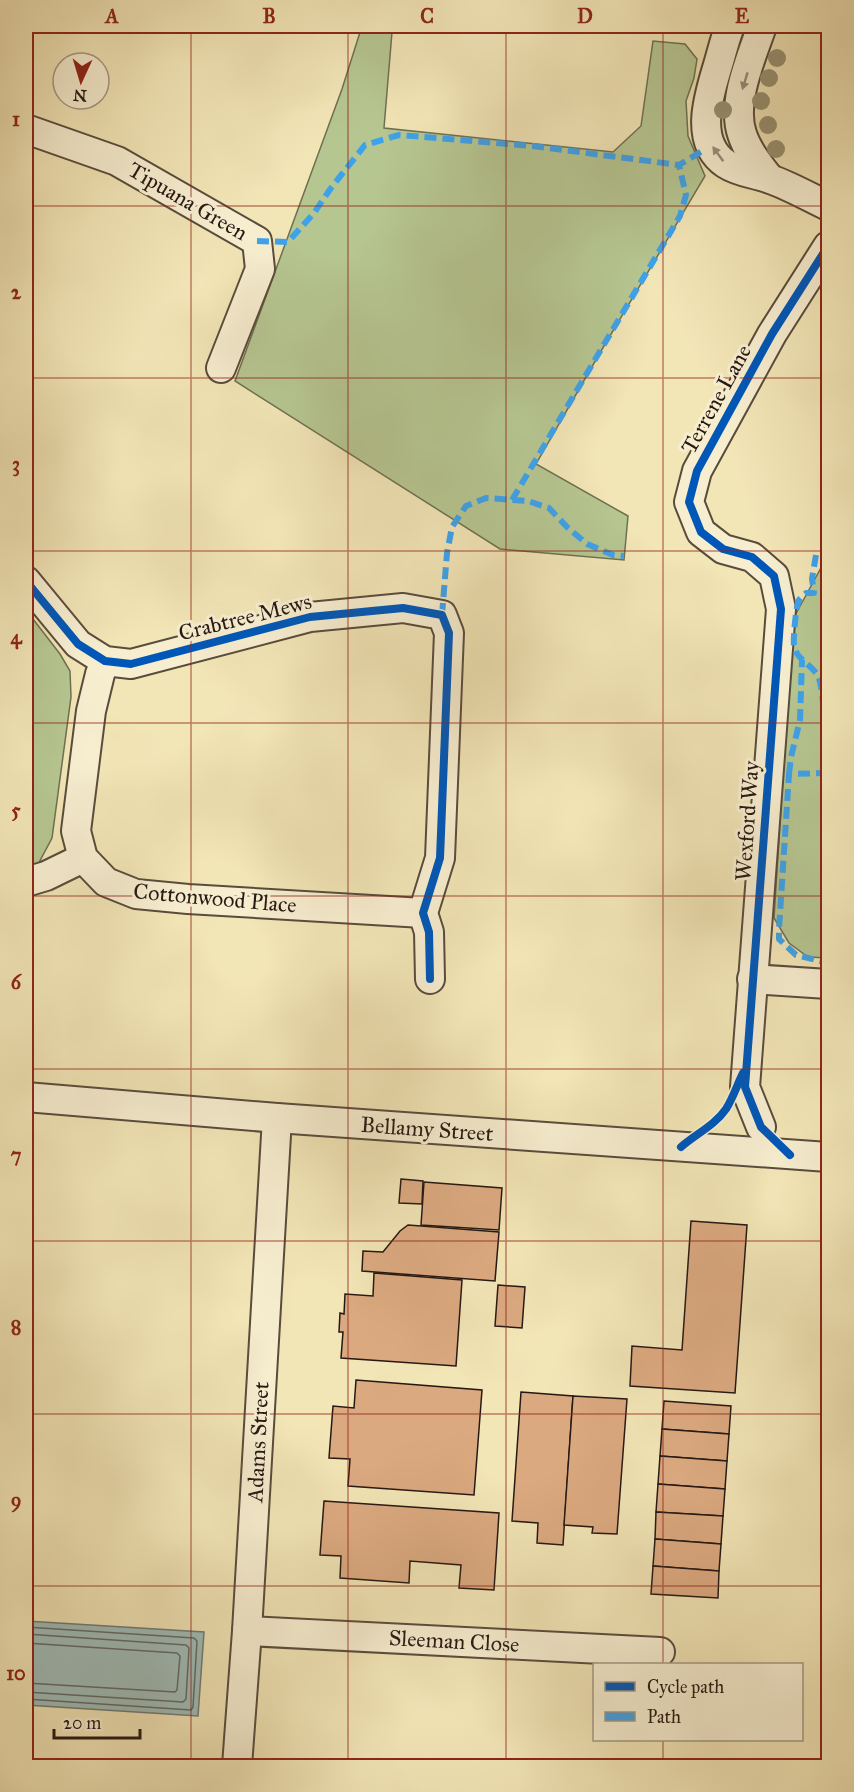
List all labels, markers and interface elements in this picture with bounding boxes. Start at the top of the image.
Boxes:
text: A [103,4,119,28]
text: B [262,4,276,28]
text: C [420,4,434,28]
text: D [577,4,593,28]
text: E [735,4,750,28]
north arrow [51,51,111,111]
one-way arrow [739,72,749,90]
text: N [72,85,87,105]
text: 1 [12,107,20,131]
one-way arrow [711,146,724,162]
street label: Tipuana Green [123,156,253,246]
text: 2 [11,280,22,304]
street label: Terrene Lane [675,340,757,458]
text: 3 [12,452,20,477]
street label: Crabtree Mews [176,587,314,647]
text: 4 [10,625,22,650]
street label: Wexford Way [729,759,765,882]
text: 5 [11,798,21,822]
street label: Cottonwood Place [132,877,298,919]
text: 6 [11,970,23,994]
street label: Bellamy Street [360,1111,494,1147]
text: 7 [11,1143,22,1167]
text: 8 [11,1315,21,1339]
street label: Adams Street [241,1381,275,1504]
text: 9 [11,1488,21,1513]
street label: Sleeman Close [388,1624,520,1658]
text: 10 [6,1661,26,1685]
legend [593,1663,803,1741]
text: Cycle path [647,1676,724,1698]
scale bar [54,1702,140,1740]
text: Path [647,1706,681,1728]
text: 20 m [63,1712,101,1734]

